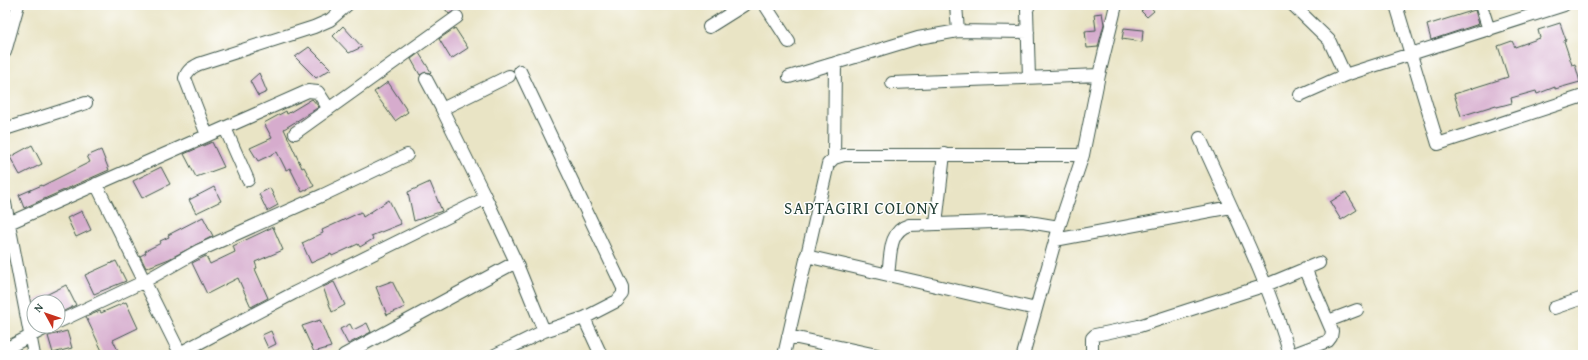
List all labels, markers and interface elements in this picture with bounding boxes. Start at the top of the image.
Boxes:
district label: SAPTAGIRI COLONY [784,195,940,220]
north arrow [26,294,66,334]
text: N [30,299,47,316]

